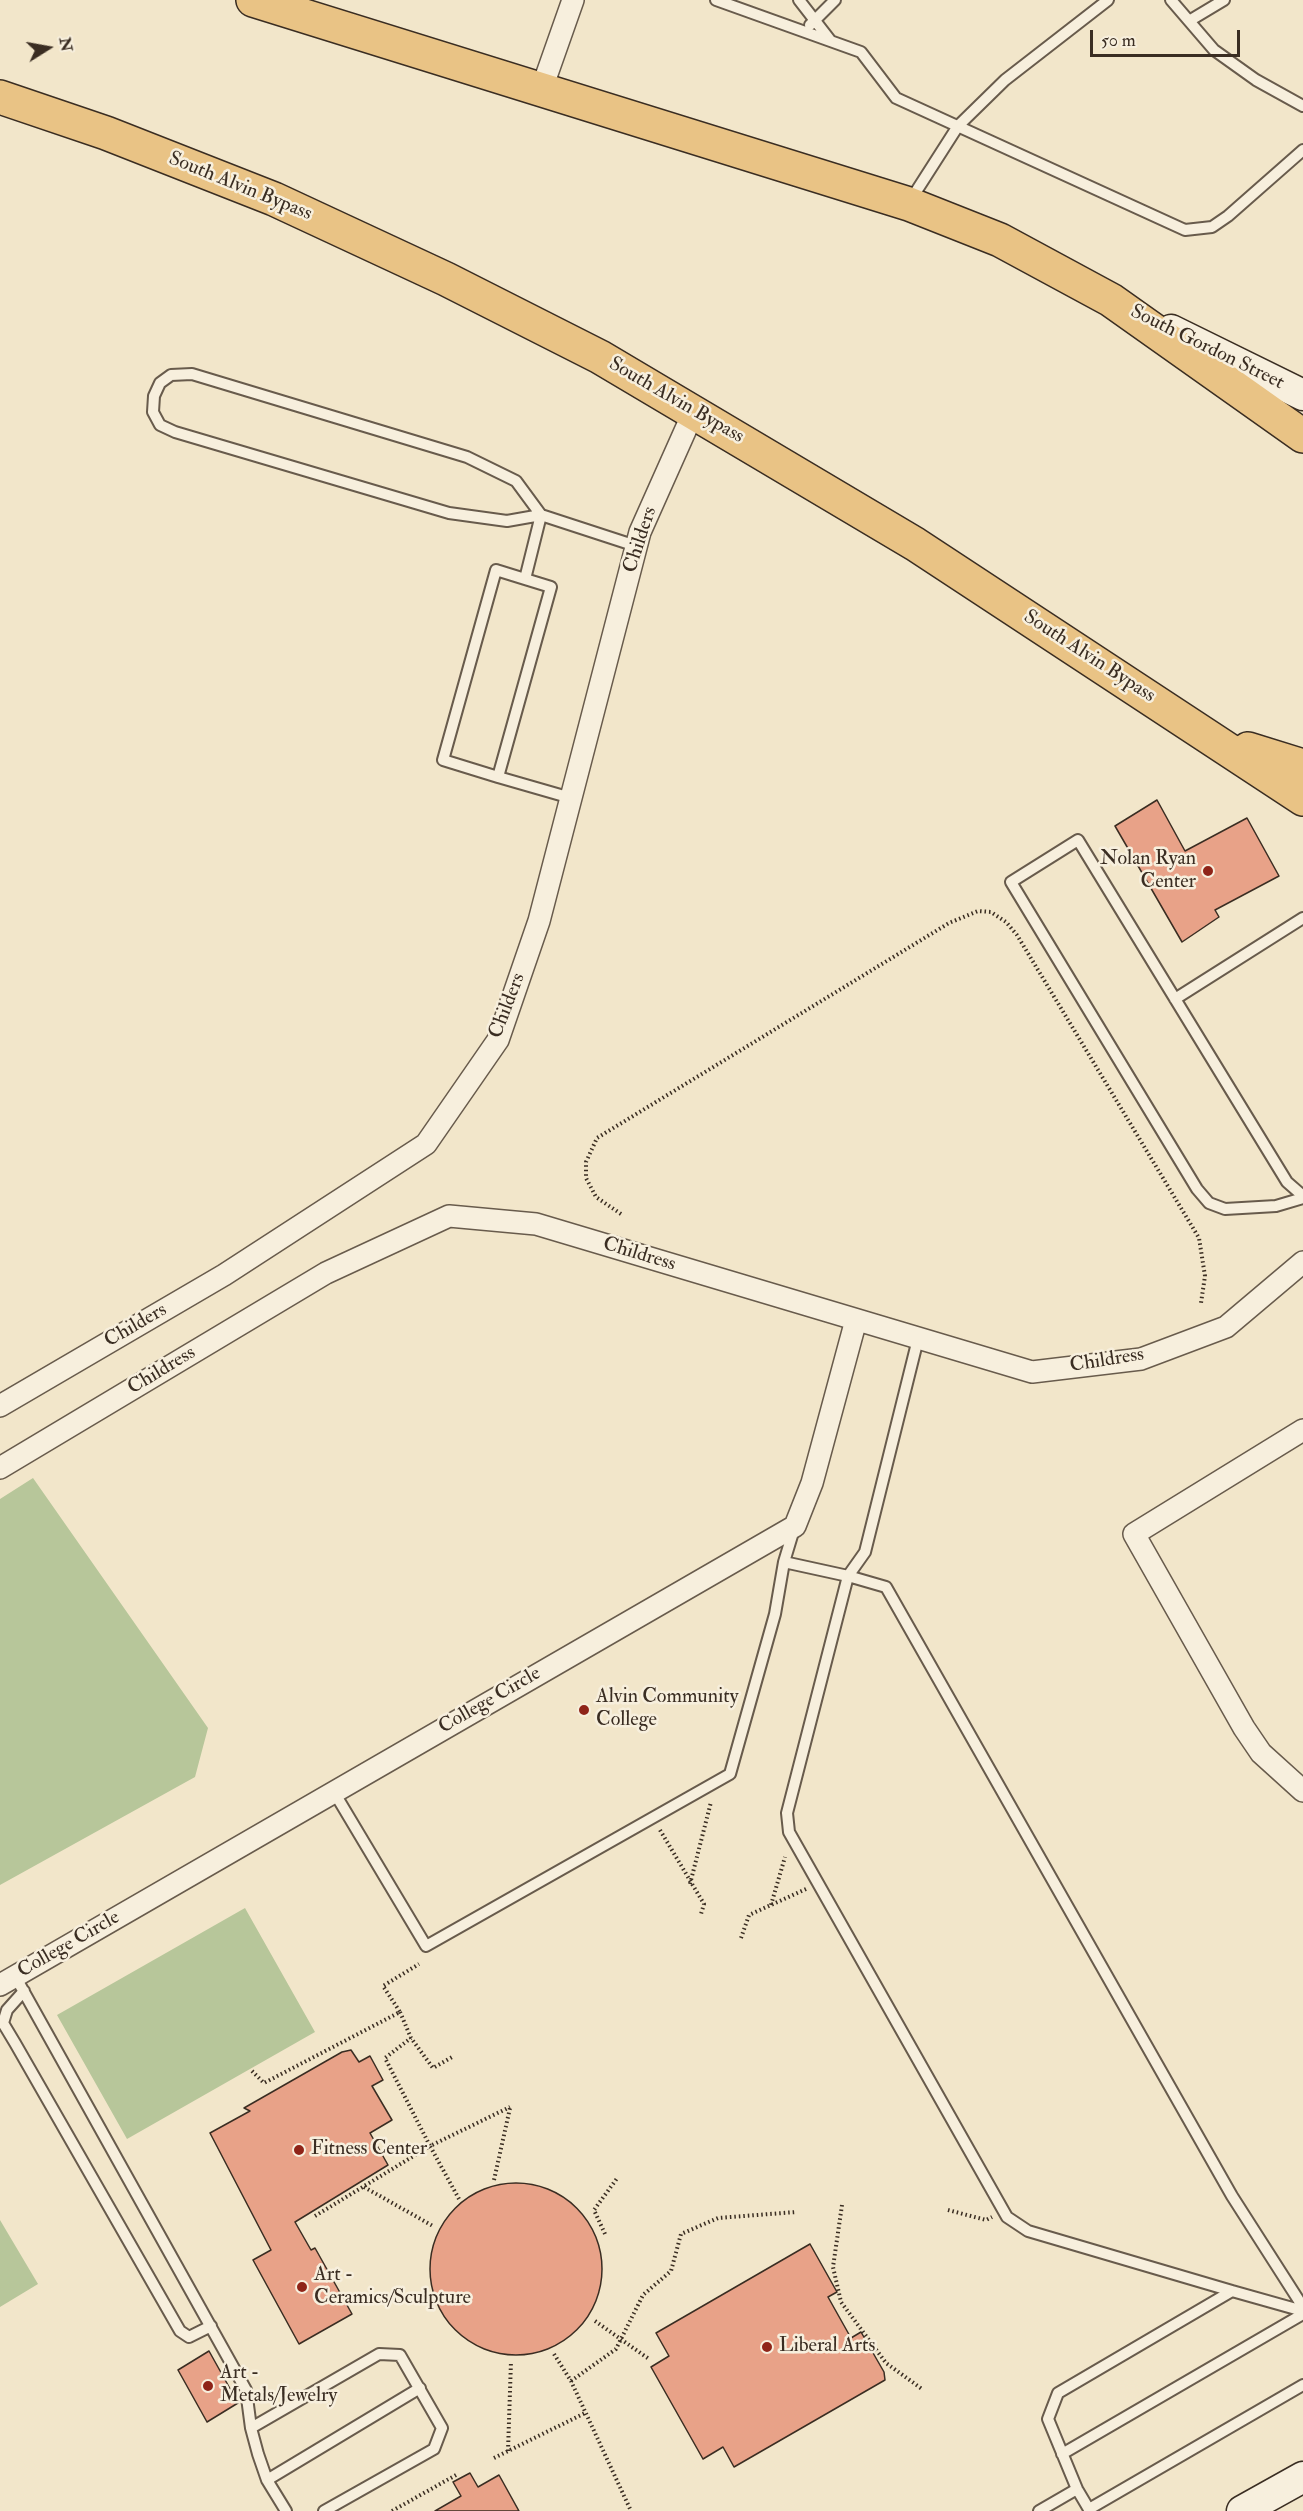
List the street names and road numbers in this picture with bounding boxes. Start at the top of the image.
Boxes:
street label: South Alvin Bypass [165,147,315,227]
street label: South Gordon Street [1126,300,1288,396]
street label: South Alvin Bypass [604,353,748,449]
street label: Childers [619,504,663,576]
street label: South Alvin Bypass [1019,605,1159,709]
street label: Childers [485,970,531,1042]
street label: Childress [600,1233,678,1277]
street label: Childers [101,1299,171,1353]
street label: Childress [124,1341,200,1401]
street label: Childress [1068,1343,1146,1379]
street label: College Circle [435,1662,545,1740]
street label: College Circle [14,1906,124,1984]

